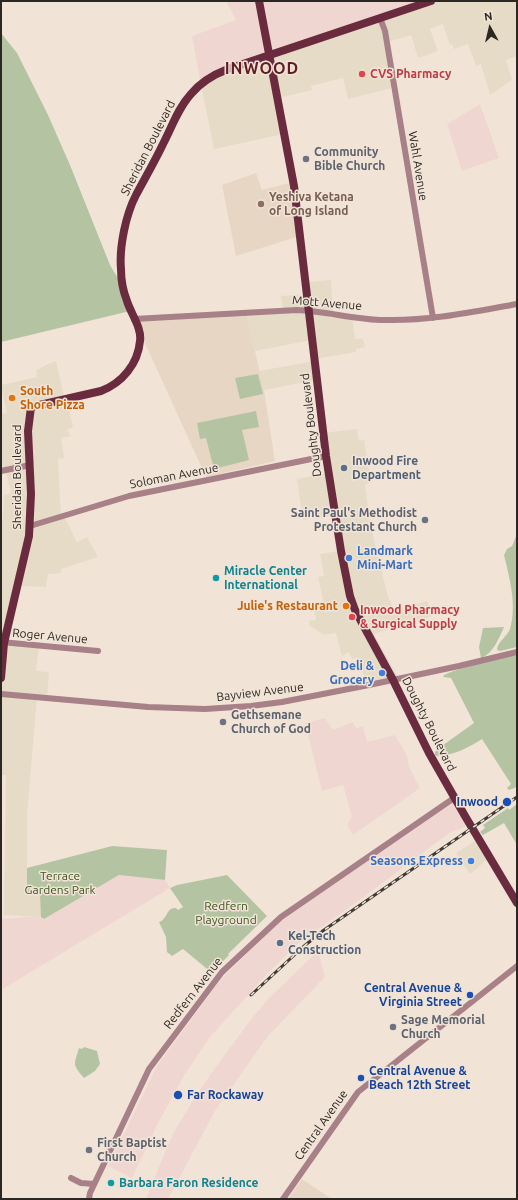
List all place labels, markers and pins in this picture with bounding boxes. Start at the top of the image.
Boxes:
place label: CVS Pharmacy [370,67,451,81]
marker: CVS Pharmacy [357,69,367,79]
place label: Community Bible Church [314,145,385,173]
marker: Community Bible Church [301,154,311,164]
place label: Yeshiva Ketana of Long Island [269,190,354,218]
marker: Yeshiva Ketana of Long Island [256,199,266,209]
place label: South Shore Pizza [20,384,85,412]
marker: South Shore Pizza [7,393,17,403]
place label: Inwood Fire Department [352,454,421,482]
marker: Inwood Fire Department [339,463,349,473]
place label: Saint Paul's Methodist Protestant Church [291,506,417,534]
marker: Saint Paul's Methodist Protestant Church [420,515,430,525]
place label: Landmark Mini-Mart [357,544,413,572]
marker: Landmark Mini-Mart [344,553,354,563]
place label: Miracle Center International [224,564,307,592]
marker: Miracle Center International [211,573,221,583]
place label: Julie's Restaurant [237,599,338,613]
marker: Julie's Restaurant [341,601,351,611]
place label: Inwood Pharmacy & Surgical Supply [360,603,460,631]
marker: Inwood Pharmacy & Surgical Supply [347,612,357,622]
place label: Deli & Grocery [329,659,374,687]
marker: Deli & Grocery [377,668,387,678]
place label: Gethsemane Church of God [231,708,311,736]
marker: Gethsemane Church of God [218,717,228,727]
place label: Inwood [457,795,498,809]
marker: Inwood [501,796,513,808]
place label: Seasons Express [370,854,463,868]
marker: Seasons Express [466,856,476,866]
place label: Kel-Tech Construction [288,929,361,957]
marker: Kel-Tech Construction [275,938,285,948]
place label: Central Avenue & Virginia Street [364,981,462,1009]
marker: Central Avenue & Virginia Street [465,990,475,1000]
place label: Sage Memorial Church [401,1013,485,1041]
marker: Sage Memorial Church [388,1022,398,1032]
place label: Central Avenue & Beach 12th Street [369,1064,471,1092]
marker: Central Avenue & Beach 12th Street [356,1073,366,1083]
place label: Far Rockaway [187,1088,264,1102]
marker: Far Rockaway [172,1089,184,1101]
place label: First Baptist Church [97,1136,167,1164]
marker: First Baptist Church [84,1145,94,1155]
place label: Barbara Faron Residence [119,1176,258,1190]
marker: Barbara Faron Residence [106,1178,116,1188]

